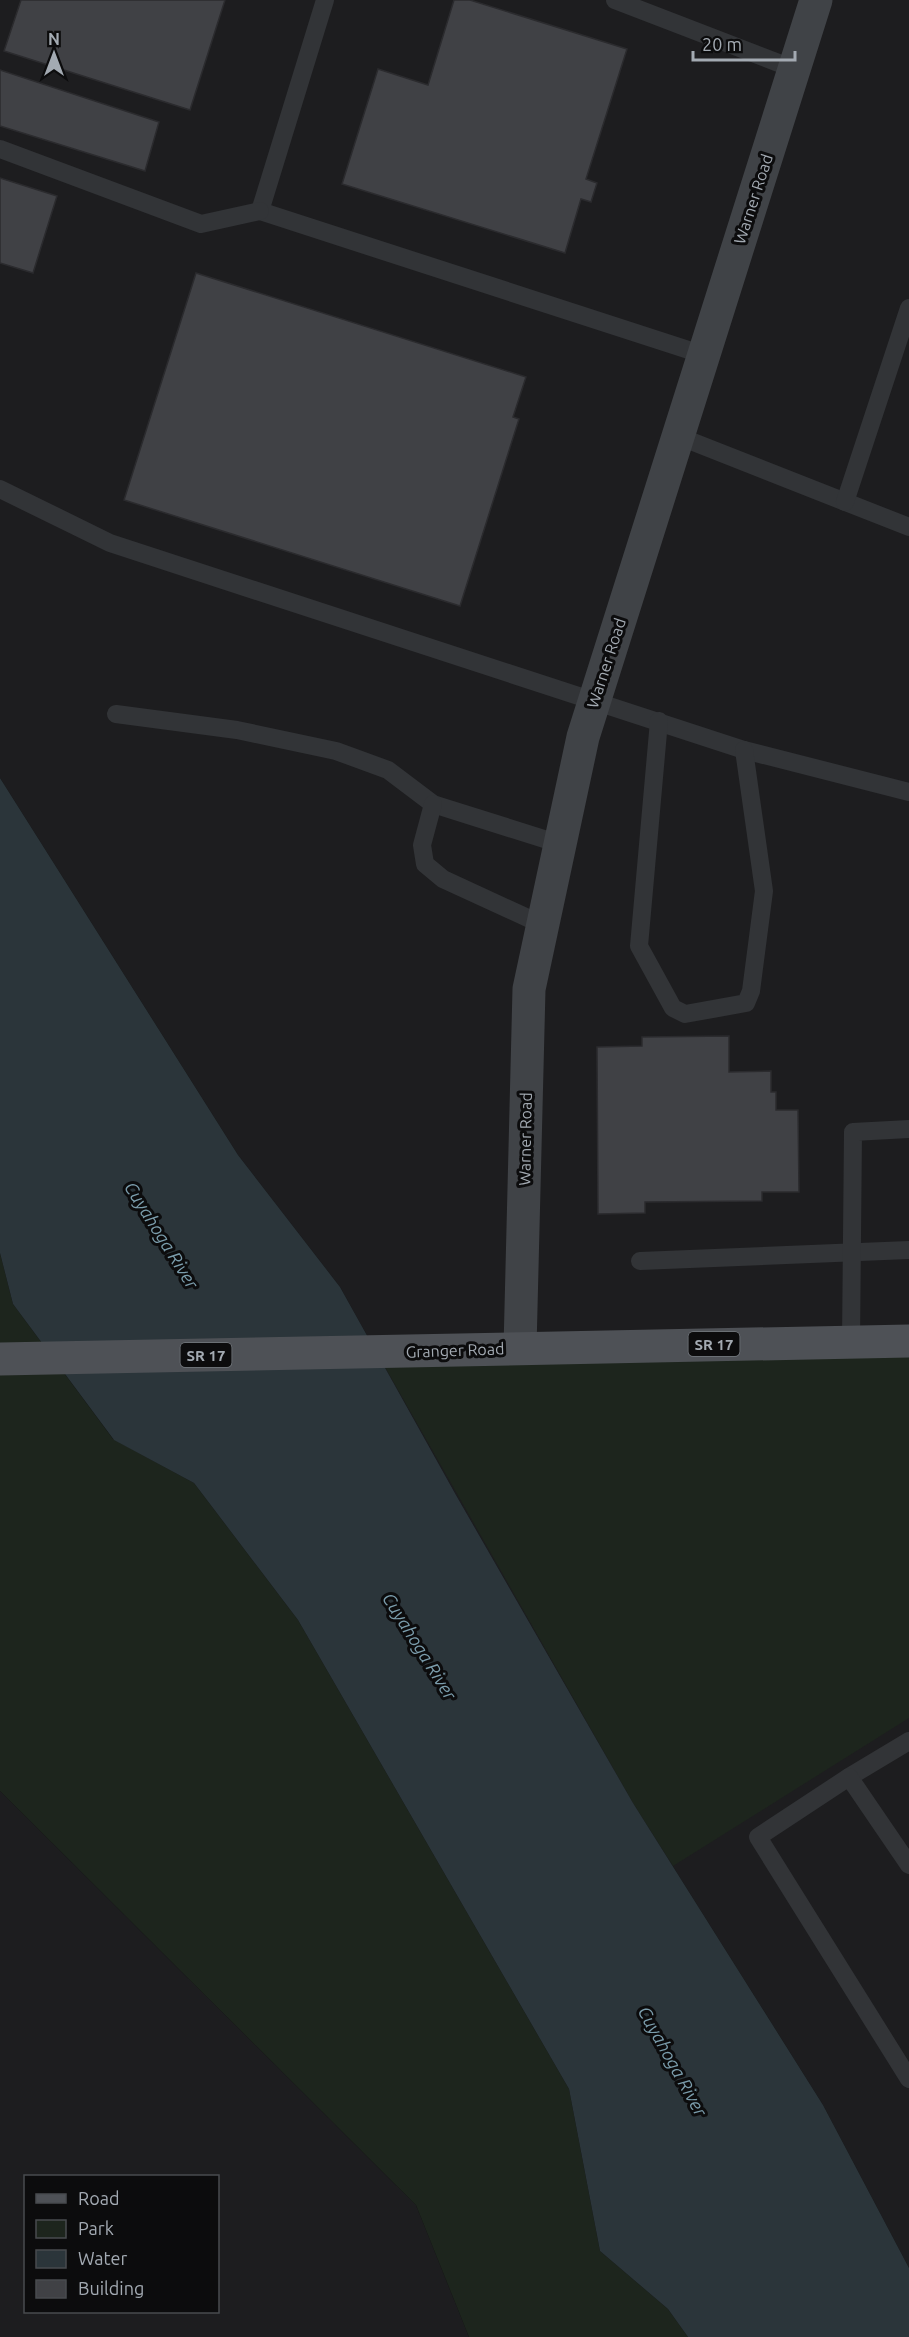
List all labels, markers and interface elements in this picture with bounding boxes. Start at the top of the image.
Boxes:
north arrow [24,24,84,84]
scale bar [693,24,795,62]
text: N [48,30,60,48]
text: 20 m [702,34,742,54]
street label: Warner Road [730,152,776,246]
street label: Warner Road [583,616,629,710]
street label: Warner Road [515,1092,535,1186]
water label: Cuyahoga River [121,1178,204,1293]
road number: SR 17 [688,1332,740,1356]
street label: Granger Road [405,1339,505,1361]
road number: SR 17 [180,1343,232,1367]
water label: Cuyahoga River [379,1589,462,1704]
water label: Cuyahoga River [635,2003,712,2120]
legend [24,2175,219,2313]
text: Road [78,2188,120,2208]
text: Park [78,2218,114,2238]
text: Water [78,2248,128,2268]
text: Building [78,2278,144,2298]

